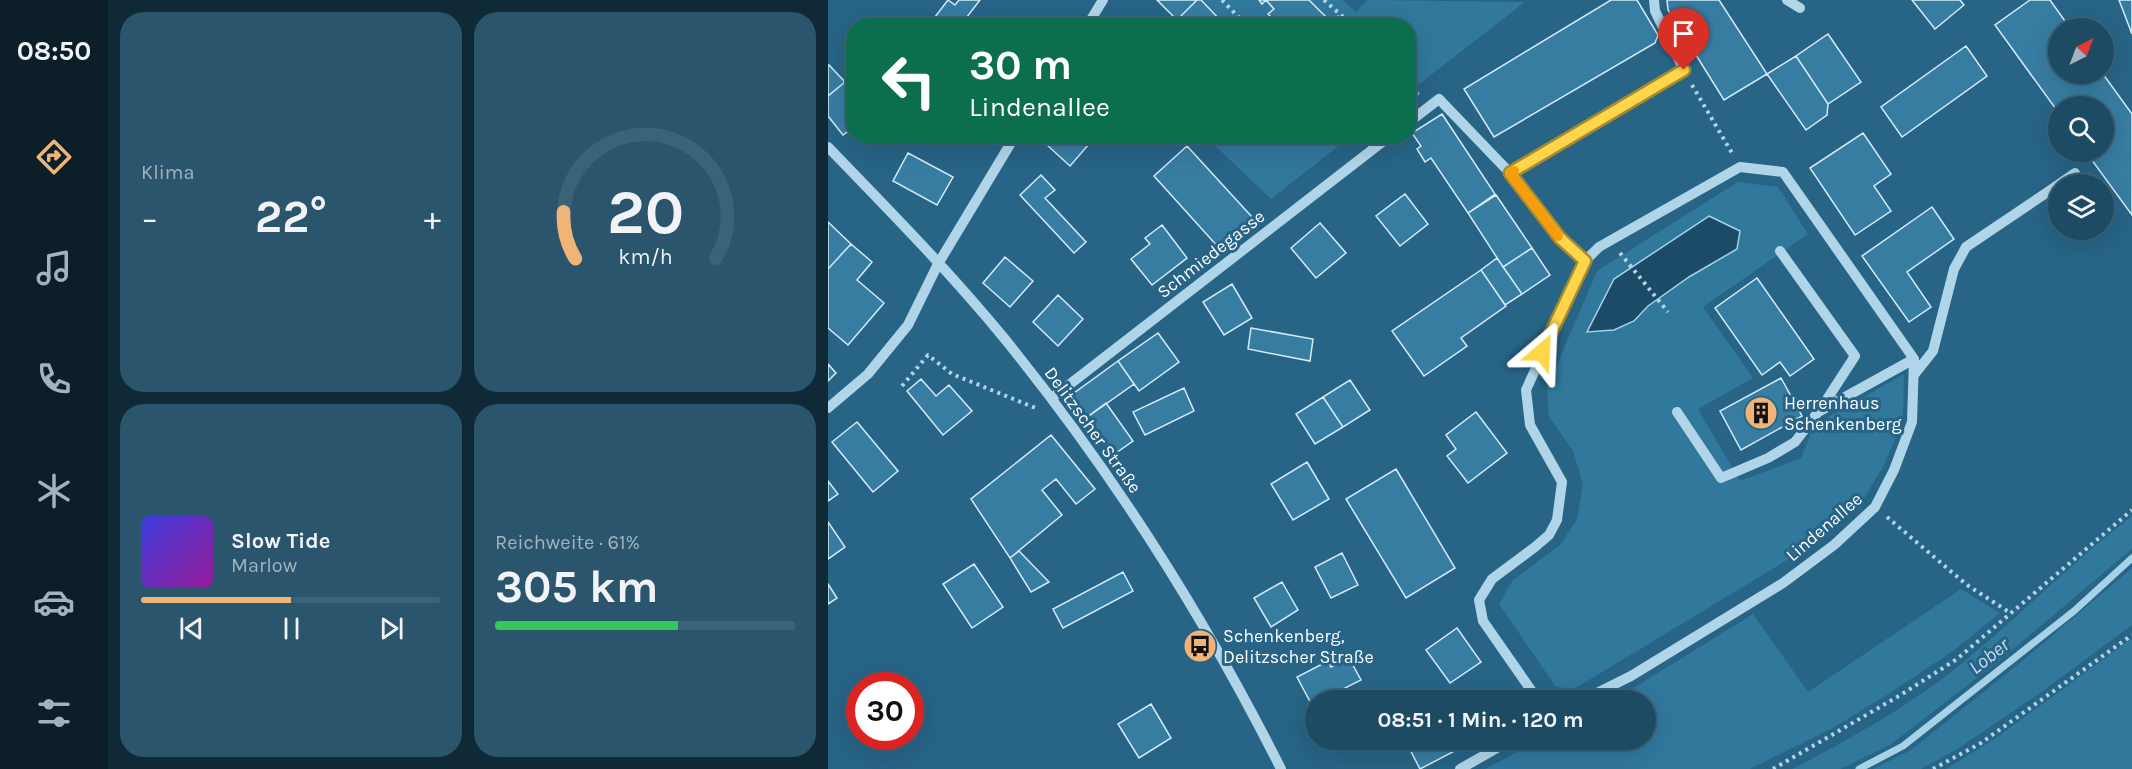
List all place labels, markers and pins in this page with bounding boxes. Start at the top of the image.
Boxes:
pin [1658,8,1709,70]
place label: Herrenhaus Schenkenberg [1784,392,1902,435]
building icon: Herrenhaus Schenkenberg [1743,395,1779,431]
place label: Schenkenberg, Delitzscher Straße [1223,625,1374,668]
bus stop icon: Schenkenberg, Delitzscher Straße [1182,628,1218,664]

